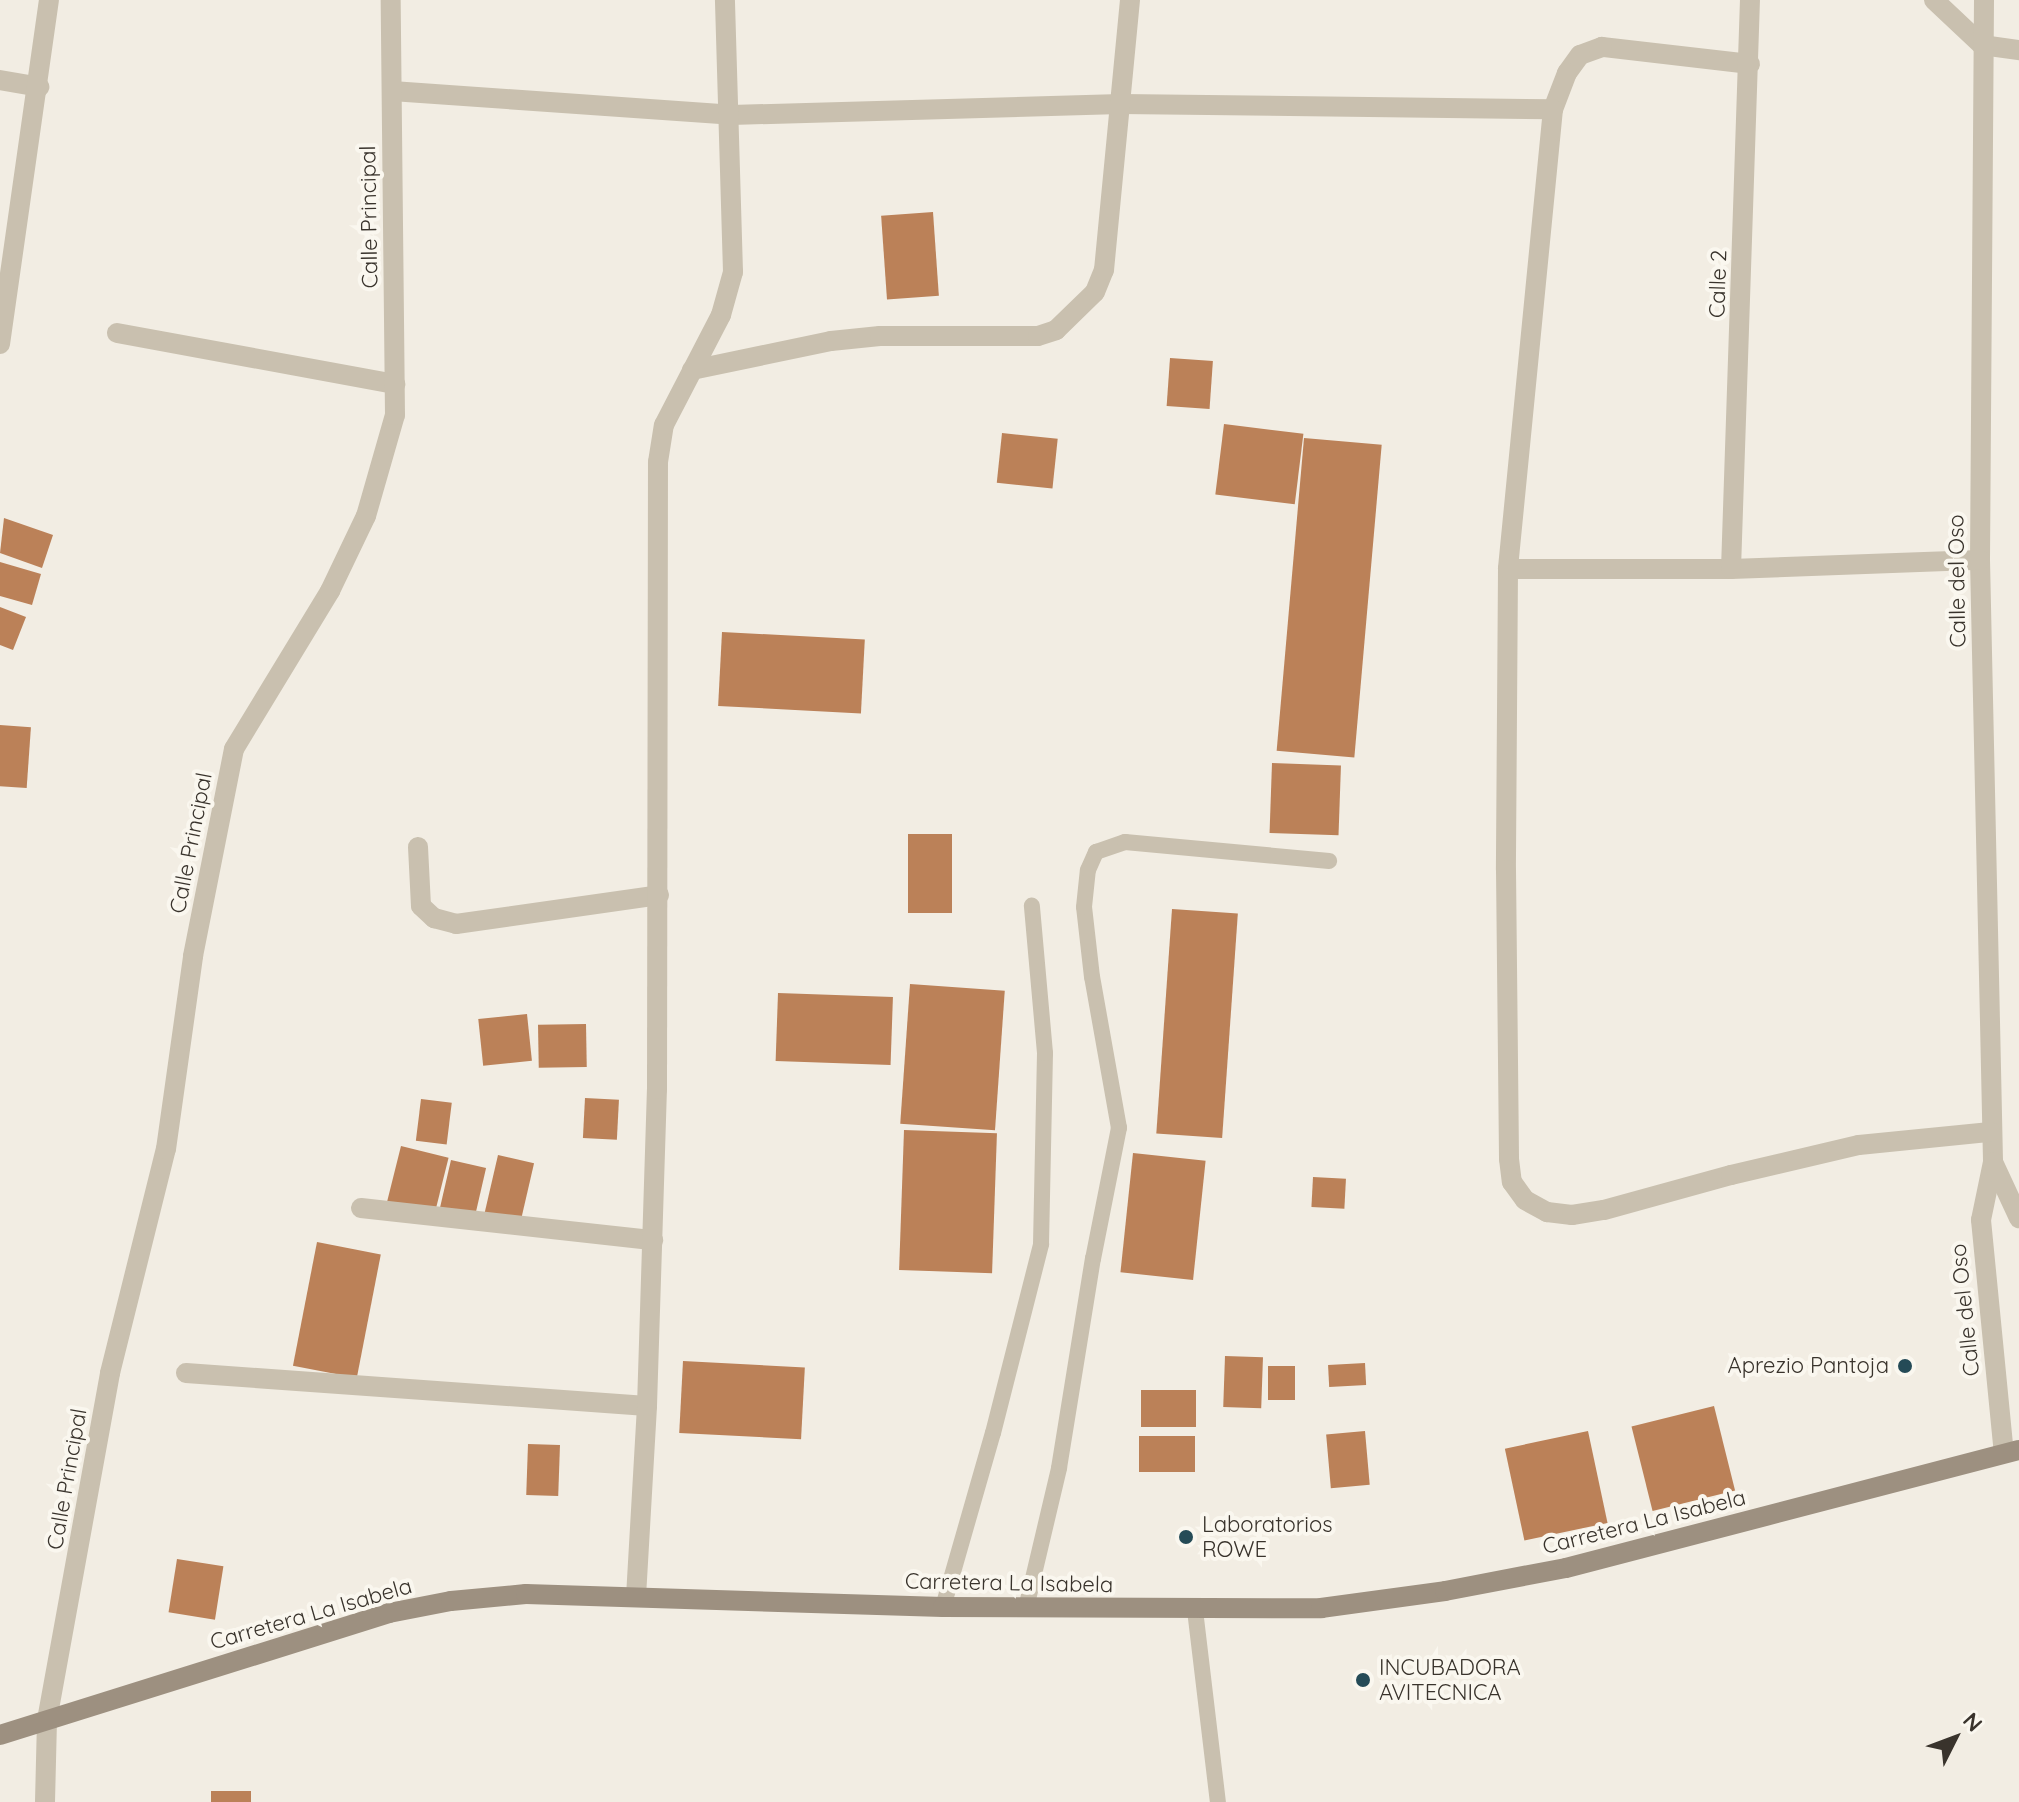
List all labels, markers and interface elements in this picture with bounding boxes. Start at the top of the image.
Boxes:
street label: Calle Principal [355,145,383,289]
street label: Calle 2 [1704,249,1732,319]
street label: Calle del Oso [1943,514,1971,648]
street label: Calle Principal [164,770,218,916]
street label: Calle del Oso [1945,1242,1985,1378]
place label: Aprezio Pantoja [1728,1353,1889,1379]
marker: Aprezio Pantoja [1896,1357,1914,1375]
street label: Calle Principal [42,1406,92,1552]
street label: Carretera La Isabela [1540,1484,1748,1560]
place label: Laboratorios ROWE [1202,1511,1333,1562]
marker: Laboratorios ROWE [1177,1528,1195,1546]
street label: Carretera La Isabela [905,1568,1113,1598]
street label: Carretera La Isabela [207,1573,415,1655]
place label: INCUBADORA AVITECNICA [1379,1654,1521,1706]
marker: INCUBADORA AVITECNICA [1354,1671,1372,1689]
north arrow [1915,1698,1995,1778]
text: N [1957,1707,1989,1737]

